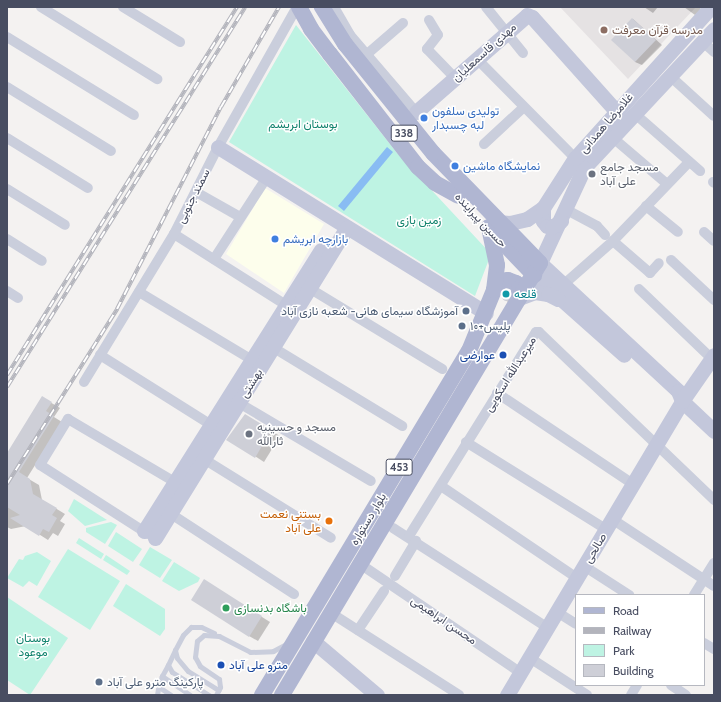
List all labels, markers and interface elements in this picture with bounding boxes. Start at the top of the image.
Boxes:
street label: مهدی قاسمعلیان [449,19,519,85]
place label: مدرسه قرآن معرفت [612,23,703,37]
marker: مدرسه قرآن معرفت [599,25,609,35]
street label: غلامرضا همدانی [576,90,636,156]
place label: تولیدی سلفون لبه‌ چسبدار [432,104,499,132]
marker: تولیدی سلفون لبه‌ چسبدار [419,113,429,123]
park label: بوستان ابریشم [268,117,338,131]
road number: 338 [390,124,418,142]
place label: نمایشگاه ماشین [463,159,540,173]
place label: مسجد جامع علی آباد [600,160,659,188]
marker: نمایشگاه ماشین [450,161,460,171]
street label: سمند جنوبی [173,166,213,226]
marker: مسجد جامع علی آباد [587,169,597,179]
street label: حسین پیراینده [452,190,510,250]
park label: زمین بازی [397,213,441,227]
place label: بازارچه ابریشم [283,232,348,246]
marker: بازارچه ابریشم [270,234,280,244]
place label: قلعه [514,287,536,301]
marker: قلعه [501,289,511,299]
place label: آموزشگاه سیمای هانی- شعبه نازی آباد [281,304,458,318]
marker: آموزشگاه سیمای هانی- شعبه نازی آباد [461,306,471,316]
place label: پلیس+۱۰ [470,319,511,333]
marker: پلیس+۱۰ [457,321,467,331]
street label: میرعبدالله اسکویی [481,334,539,414]
place label: عوارضی [460,348,495,362]
marker: عوارضی [498,350,508,360]
street label: بهشتی [236,366,266,400]
place label: مسجد و حسینیه ثارالله [257,420,336,448]
marker: مسجد و حسینیه ثارالله [244,429,254,439]
road number: 453 [385,458,413,476]
street label: بلوار دستواره [347,490,389,548]
place label: بستنی نعمت علی آباد [260,507,321,535]
marker: بستنی نعمت علی آباد [324,516,334,526]
street label: صالحی [580,530,610,566]
street label: محسن ابراهیمی [408,593,480,647]
legend [575,594,705,686]
place label: باشگاه بدنسازی [234,601,307,615]
marker: باشگاه بدنسازی [221,603,231,613]
text: Road [613,603,639,618]
text: Railway [613,623,651,638]
park label: بوستان موعود [16,631,50,659]
text: Park [613,643,635,658]
place label: مترو علی آباد [229,658,288,672]
marker: مترو علی آباد [216,660,226,670]
text: Building [613,663,654,678]
place label: پارکینگ مترو علی آباد [107,675,204,689]
marker: پارکینگ مترو علی آباد [94,677,104,687]

